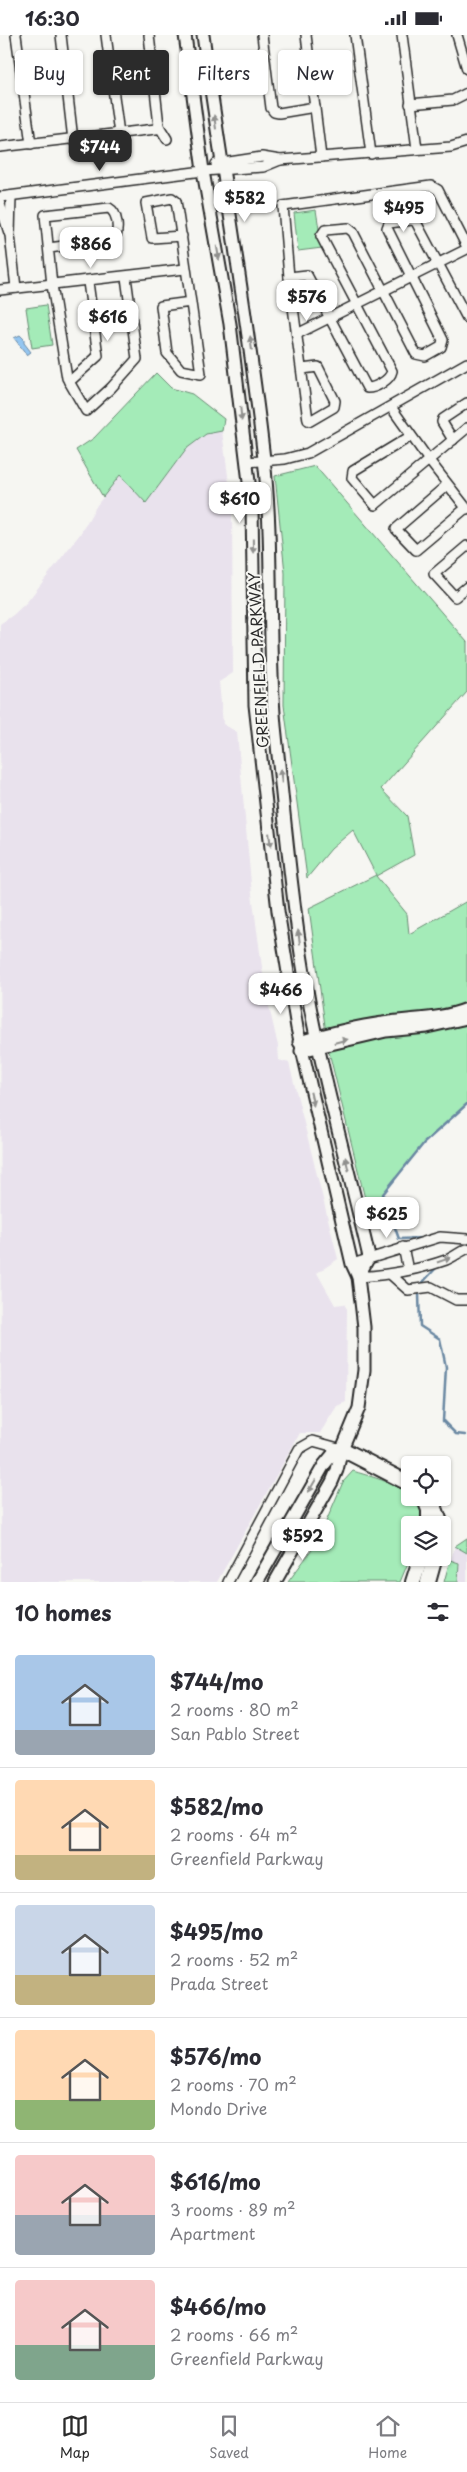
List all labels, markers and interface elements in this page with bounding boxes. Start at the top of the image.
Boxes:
text: 16:30 [25,4,80,32]
chip: Buy [15,50,83,95]
chip: Rent [93,50,169,95]
chip: Filters [179,50,268,95]
chip: New [278,50,352,95]
one-way arrow [211,113,219,129]
pin: $744 [70,129,130,172]
text: $744 [80,134,120,158]
pin: $582 [215,181,275,223]
text: $582 [225,185,265,209]
pin: $495 [374,191,434,233]
text: $495 [384,195,424,219]
pin: $866 [61,227,121,269]
text: $866 [71,231,111,255]
one-way arrow [214,246,222,262]
pin: $576 [277,279,337,322]
text: $576 [287,284,327,308]
pin: $616 [78,299,138,342]
text: $616 [89,304,127,328]
one-way arrow [247,334,255,350]
one-way arrow [237,406,245,422]
pin: $610 [210,481,270,524]
text: $610 [220,486,260,510]
one-way arrow [250,538,258,554]
street label: GREENFIELD PARKWAY [241,571,274,749]
one-way arrow [277,768,285,784]
one-way arrow [266,833,274,849]
one-way arrow [295,929,303,945]
pin: $466 [251,973,311,1015]
text: $466 [260,977,302,1001]
one-way arrow [333,1037,348,1045]
one-way arrow [308,1091,316,1106]
one-way arrow [343,1156,351,1171]
pin: $625 [357,1197,417,1239]
text: $625 [366,1201,408,1225]
one-way arrow [437,1256,452,1264]
map controls [401,1456,451,1566]
button: locate [401,1456,451,1506]
one-way arrow [308,1479,316,1494]
button: layers [401,1516,451,1566]
pin: $592 [273,1519,333,1561]
text: $592 [283,1523,323,1547]
text: 10 homes [15,1596,112,1628]
icon: filters [424,1598,452,1626]
text: $744/mo [170,1665,263,1697]
icon: home [55,1675,115,1735]
text: 2 rooms · 80 m² [170,1697,299,1721]
text: San Pablo Street [170,1721,300,1745]
text: $582/mo [170,1790,263,1822]
icon: home [55,1800,115,1860]
text: 2 rooms · 64 m² [170,1822,298,1846]
text: Greenfield Parkway [170,1846,323,1870]
text: $495/mo [170,1915,263,1947]
icon: home [55,1925,115,1985]
text: 2 rooms · 52 m² [170,1947,298,1971]
text: Prada Street [170,1971,268,1995]
text: $576/mo [170,2040,261,2072]
icon: home [55,2050,115,2110]
text: 2 rooms · 70 m² [170,2072,297,2096]
text: Mondo Drive [170,2096,267,2120]
text: $616/mo [170,2165,261,2197]
icon: home [55,2175,115,2235]
text: 3 rooms · 89 m² [170,2197,295,2221]
text: Apartment [170,2221,255,2245]
text: $466/mo [170,2290,266,2322]
icon: home [55,2300,115,2360]
text: 2 rooms · 66 m² [170,2322,298,2346]
text: Greenfield Parkway [170,2346,323,2370]
tab: Map [60,2412,90,2463]
tab: Saved [209,2412,249,2463]
tab: Home [368,2412,407,2463]

